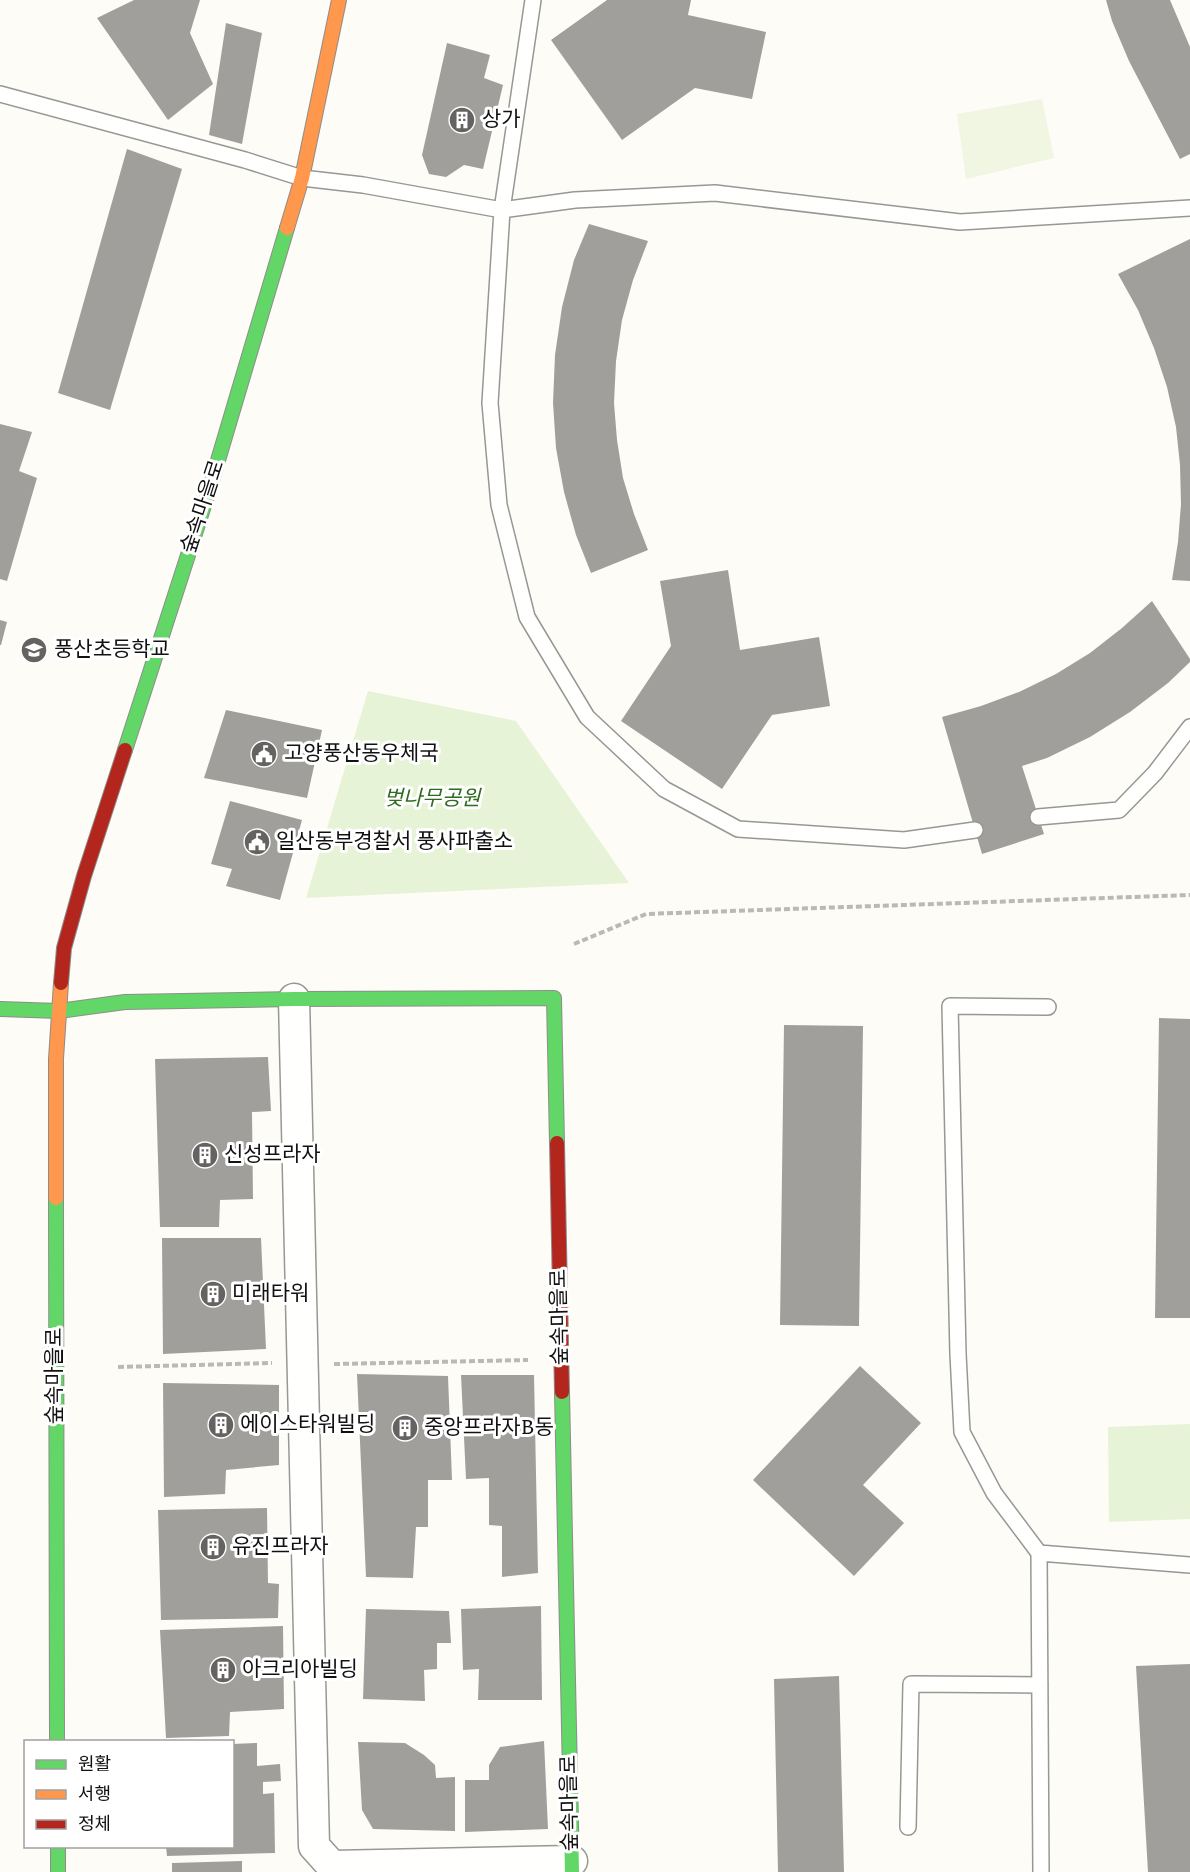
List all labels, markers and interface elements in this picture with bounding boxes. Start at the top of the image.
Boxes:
place label: 상가 [482,104,521,136]
building icon: 상가 [447,105,477,135]
street label: 숲속마을로 [173,456,233,558]
place label: 풍산초등학교 [54,634,170,666]
school or university icon: 풍산초등학교 [19,635,49,665]
place label: 고양풍산동우체국 [284,738,439,770]
public building icon: 고양풍산동우체국 [249,739,279,769]
park label: 벚나무공원 [384,783,482,815]
place label: 일산동부경찰서 풍사파출소 [276,826,513,858]
public building icon: 일산동부경찰서 풍사파출소 [242,827,272,857]
place label: 신성프라자 [224,1139,321,1171]
building icon: 신성프라자 [190,1140,220,1170]
street label: 숲속마을로 [543,1268,577,1366]
place label: 미래타워 [232,1278,309,1310]
building icon: 미래타워 [198,1279,228,1309]
street label: 숲속마을로 [39,1328,71,1424]
place label: 에이스타워빌딩 [240,1409,375,1441]
building icon: 에이스타워빌딩 [206,1410,236,1440]
place label: 중앙프라자B동 [424,1412,554,1444]
building icon: 중앙프라자B동 [390,1413,420,1443]
place label: 유진프라자 [232,1531,329,1563]
building icon: 유진프라자 [198,1532,228,1562]
place label: 아크리아빌딩 [242,1654,358,1686]
building icon: 아크리아빌딩 [208,1655,238,1685]
legend [24,1740,234,1848]
text: 원활 [78,1751,111,1778]
street label: 숲속마을로 [553,1754,587,1852]
text: 서행 [78,1781,111,1808]
text: 정체 [78,1811,111,1838]

